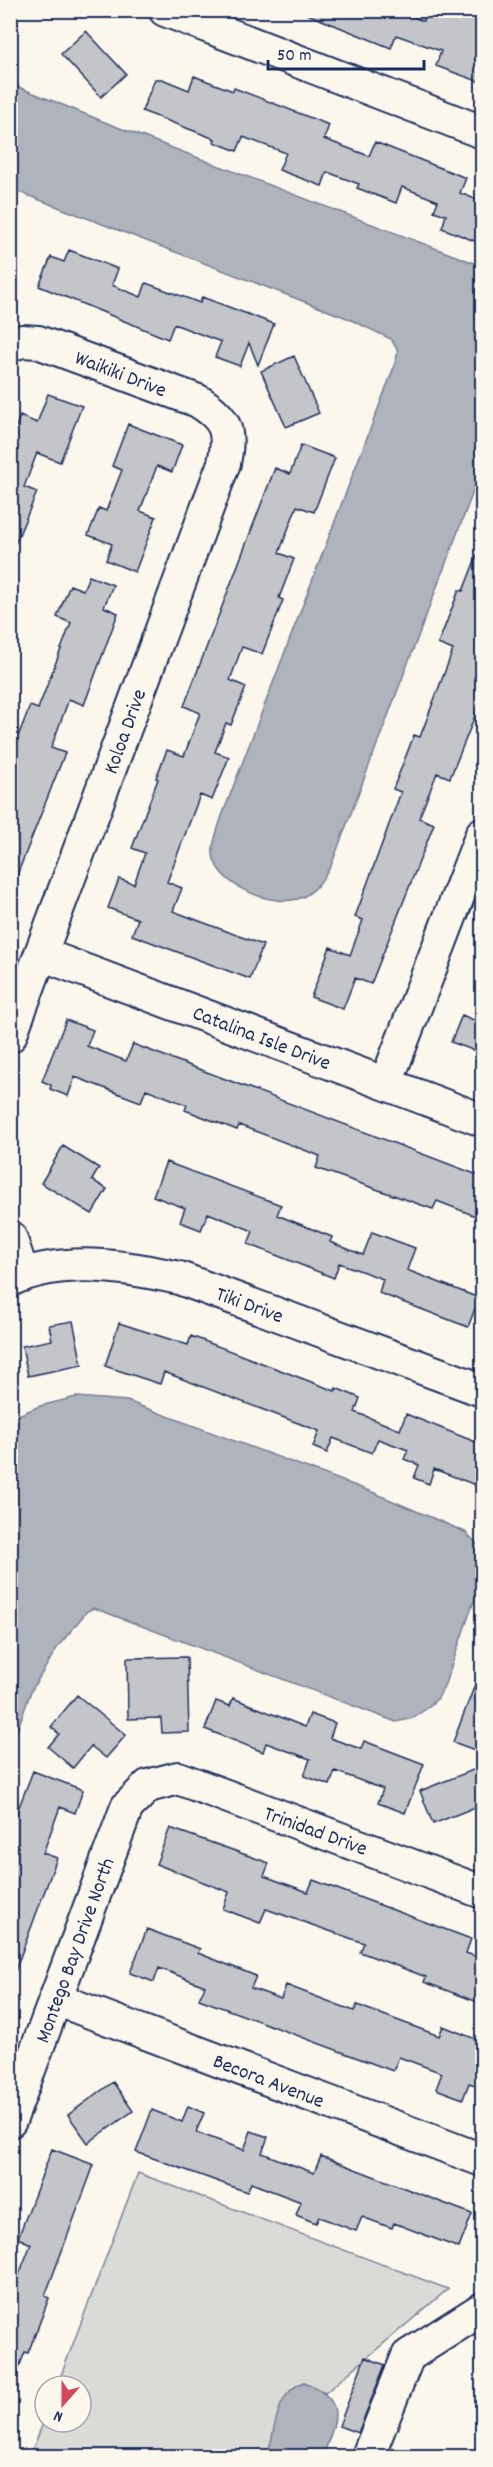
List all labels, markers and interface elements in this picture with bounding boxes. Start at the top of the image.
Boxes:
scale bar [268,33,424,71]
text: 50 m [277,44,312,69]
street label: Waikiki Drive [70,345,170,407]
street label: Koloa Drive [98,685,156,779]
street label: Catalina Isle Drive [187,1000,334,1080]
street label: Tiki Drive [211,1281,287,1333]
street label: Trinidad Drive [259,1800,371,1865]
street label: Montego Bay Drive North [29,1854,124,2048]
street label: Becora Avenue [208,2048,328,2118]
north arrow [33,2374,93,2434]
text: N [51,2403,66,2428]

